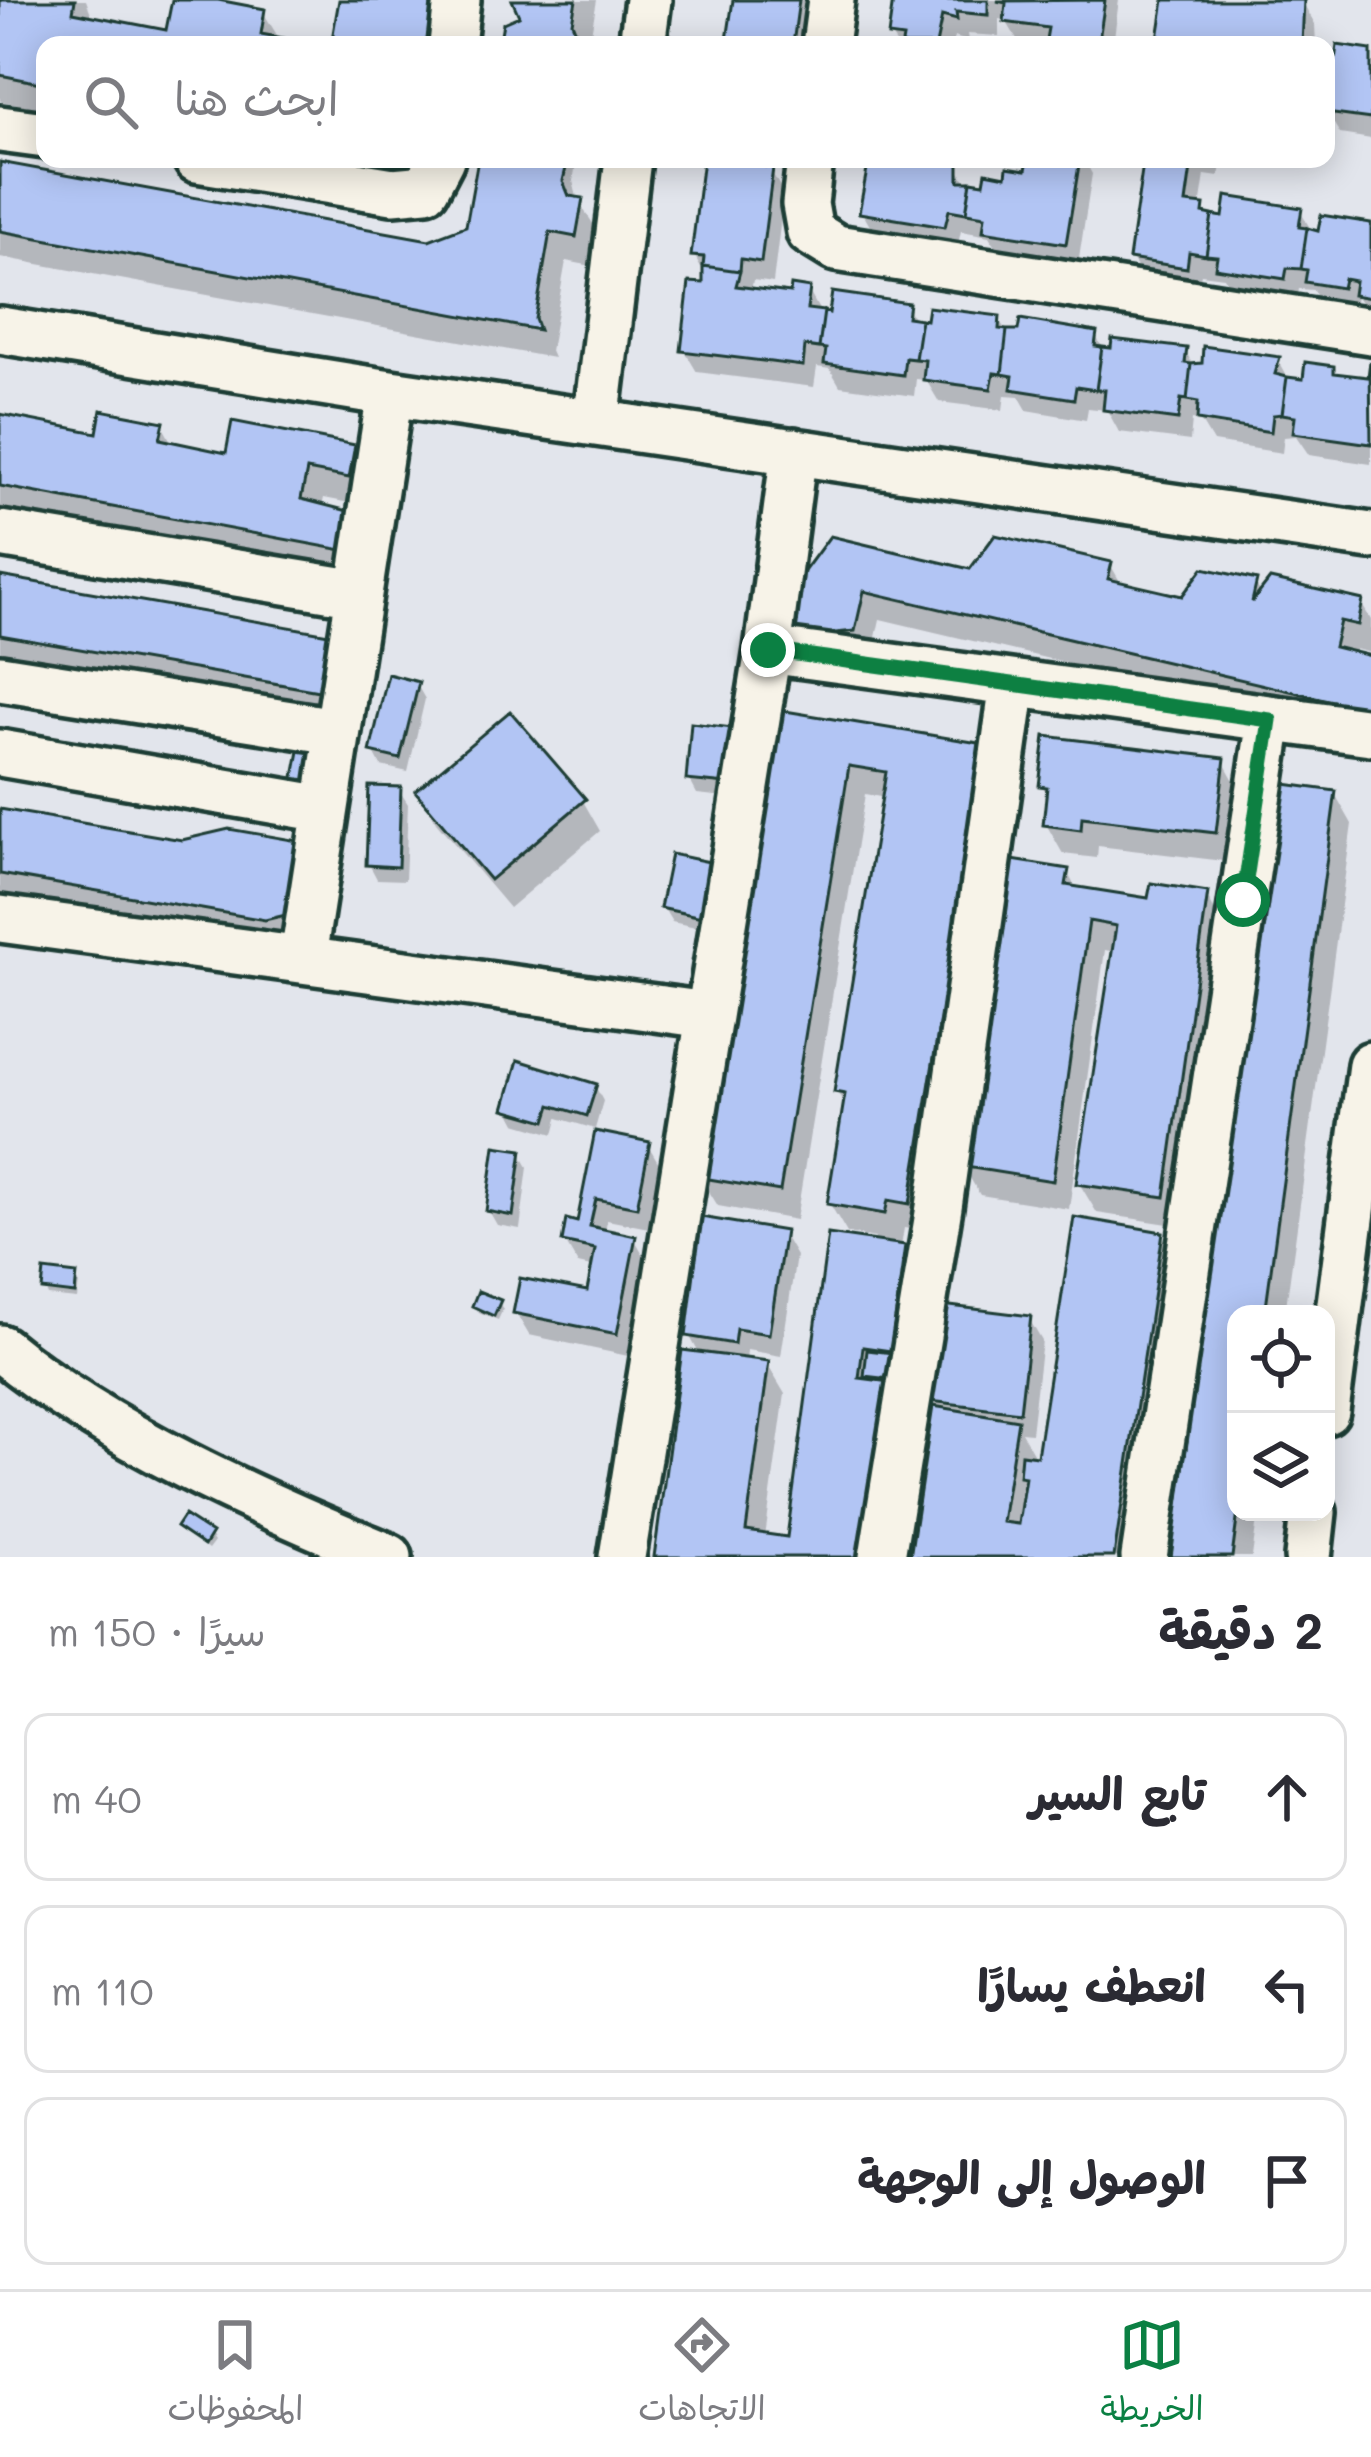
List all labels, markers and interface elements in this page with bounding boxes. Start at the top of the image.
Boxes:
search box [36,36,1335,168]
text: ابحث هنا [174,68,339,126]
icon: search [78,69,144,135]
route end [741,623,795,677]
route start [1216,873,1270,927]
map controls [1227,1305,1335,1521]
button: locate [1227,1305,1335,1413]
button: layers [1227,1413,1335,1521]
text: 2 دقيقة [1158,1595,1323,1662]
text: سيرًا · 150 m [48,1605,266,1656]
text: تابع السير [1029,1763,1206,1821]
icon: ahead [1254,1764,1320,1830]
text: 40 m [51,1772,142,1823]
text: انعطف يسارًا [977,1955,1206,2013]
icon: left [1254,1956,1320,2022]
text: 110 m [51,1964,154,2015]
text: الوصول إلى الوجهة [857,2147,1206,2205]
icon: arrive [1254,2148,1320,2214]
tab: المحفوظات [167,2312,303,2438]
tab: الاتجاهات [638,2312,766,2438]
tab: الخريطة [1101,2312,1204,2438]

